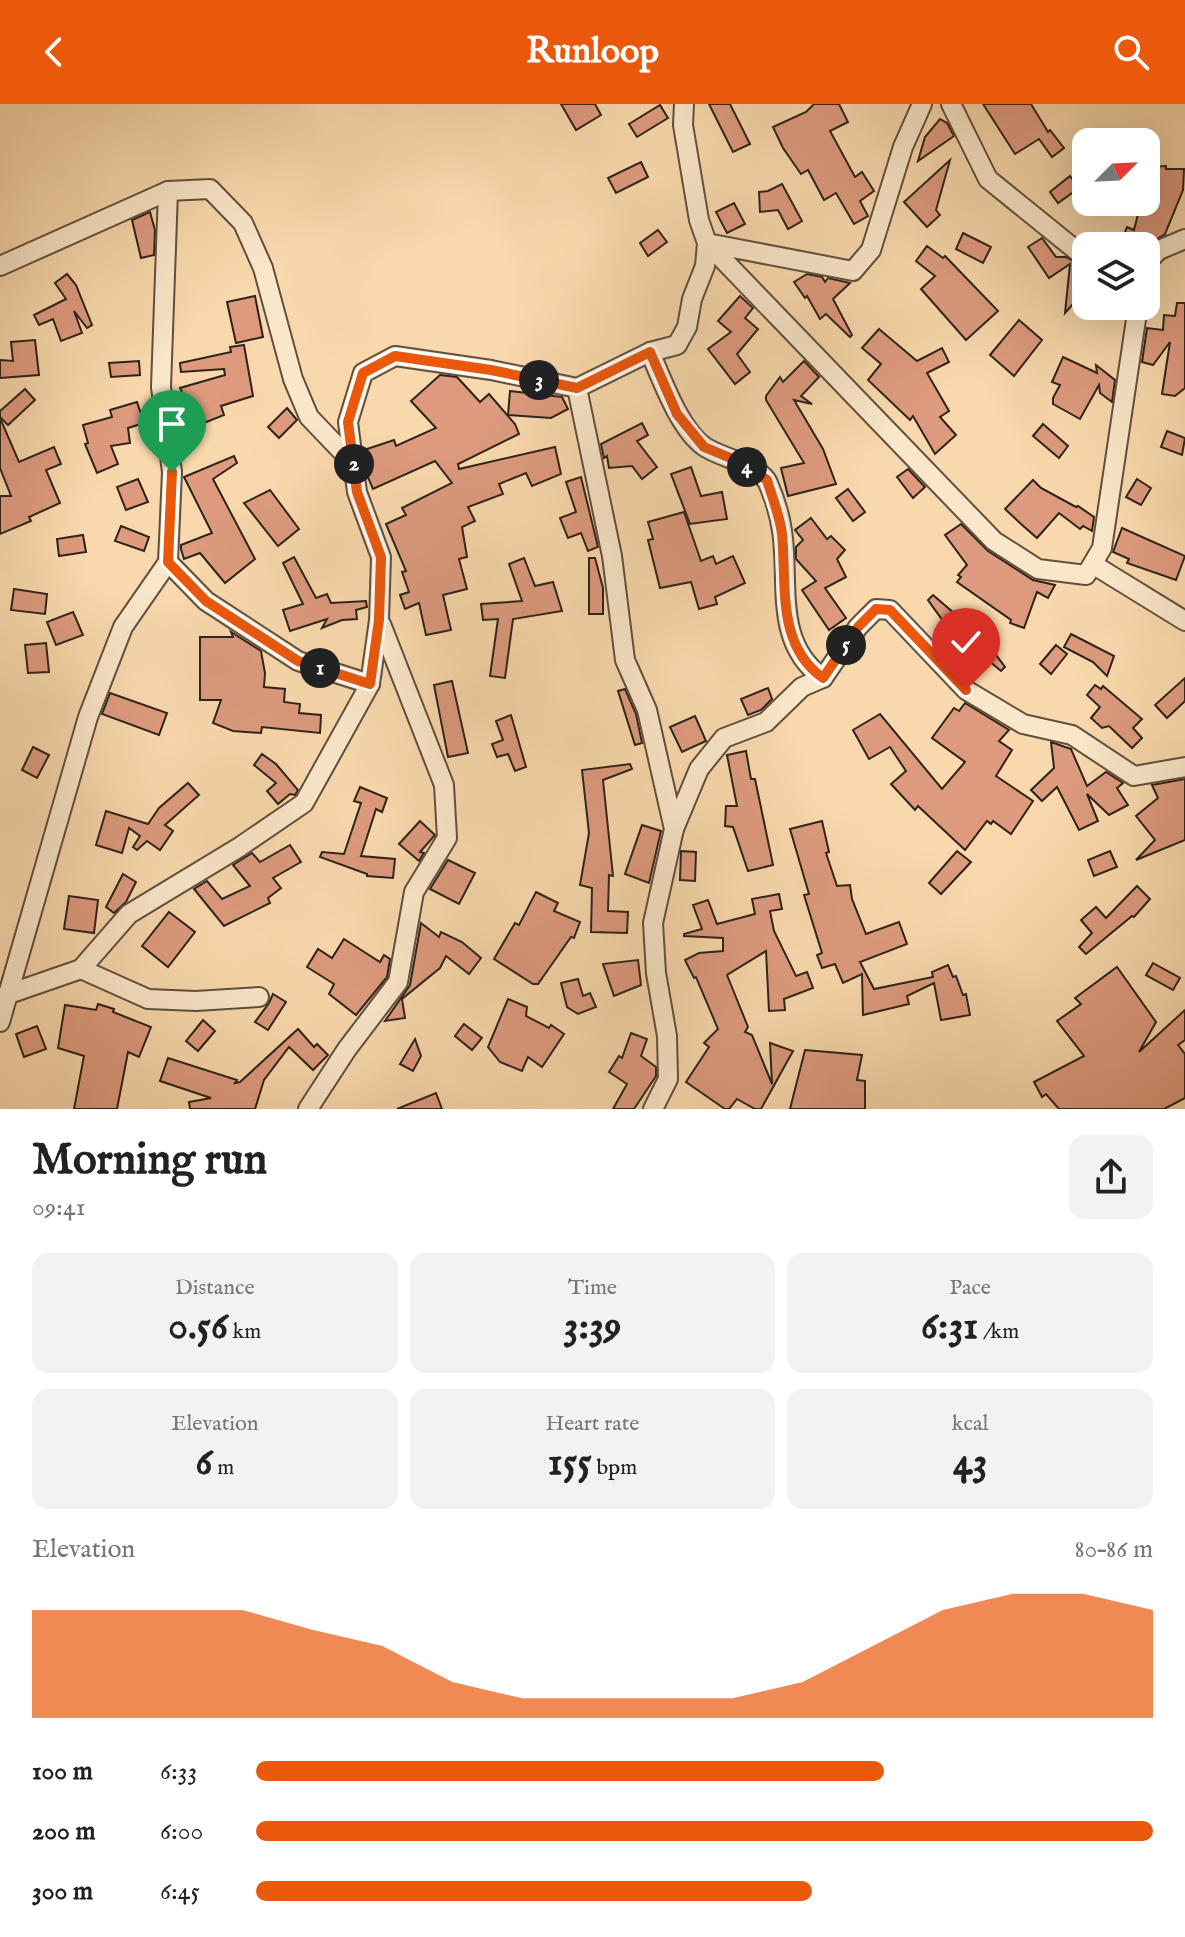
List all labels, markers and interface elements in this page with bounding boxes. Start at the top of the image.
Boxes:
text: Runloop [526,29,659,75]
icon: back [32,30,76,74]
icon: search [1109,30,1153,74]
north arrow [1072,128,1160,216]
map controls [1072,128,1160,320]
button: layers [1072,232,1160,320]
pin: 3 [519,360,559,400]
text: 3 [535,366,543,394]
pin [138,390,206,472]
icon: arrive [150,402,194,446]
pin: 2 [334,444,374,484]
pin: 4 [727,447,767,487]
text: 2 [349,450,359,478]
text: 4 [742,453,752,481]
pin [932,608,1000,690]
icon: check [944,620,988,664]
pin: 5 [826,625,866,665]
text: 5 [842,631,850,659]
pin: 1 [300,648,340,688]
text: 1 [316,654,324,682]
text: Morning run [32,1133,267,1189]
button: share [1069,1135,1153,1219]
text: 09:41 [32,1191,85,1224]
text: Distance [175,1274,255,1302]
text: Time [568,1274,617,1302]
text: Pace [949,1274,991,1302]
text: 0.56 [168,1302,228,1353]
text: 3:39 [564,1302,621,1353]
text: 6:31 [921,1302,978,1353]
text: km [228,1318,261,1346]
text: /km [978,1318,1019,1346]
text: Elevation [171,1410,258,1438]
text: Heart rate [546,1410,639,1438]
text: kcal [952,1410,988,1438]
text: 6 [195,1438,212,1489]
text: 155 [548,1438,592,1489]
text: 43 [953,1438,987,1489]
text: m [212,1454,234,1482]
text: bpm [592,1454,637,1482]
text: Elevation [32,1533,135,1566]
text: 80–86 m [1074,1533,1153,1566]
text: 100 m [32,1755,93,1788]
text: 6:33 [160,1755,197,1788]
text: 200 m [32,1815,96,1848]
text: 6:00 [160,1815,203,1848]
text: 300 m [32,1875,93,1908]
text: 6:45 [160,1875,200,1908]

